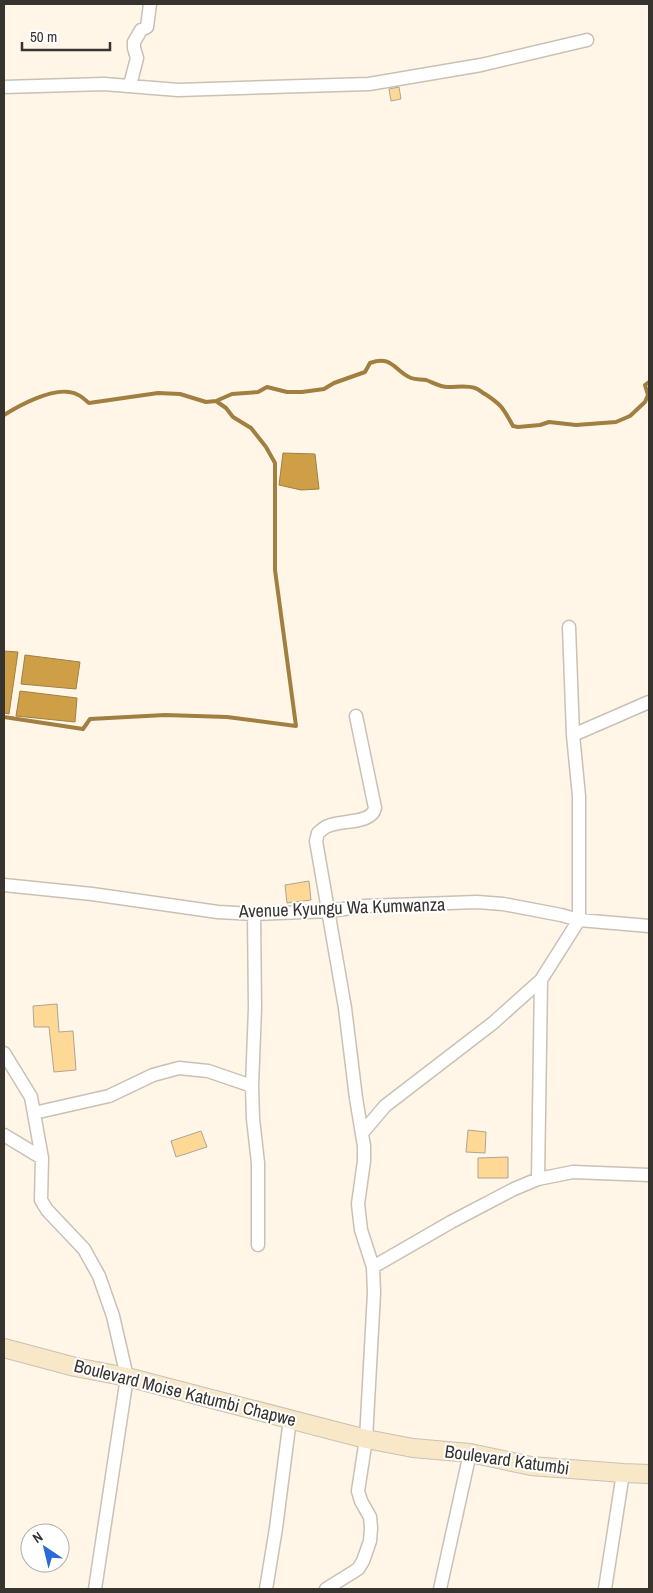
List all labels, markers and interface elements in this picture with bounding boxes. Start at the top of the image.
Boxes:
scale bar [22,20,110,52]
text: 50 m [30,26,57,47]
street label: Avenue Kyungu Wa Kumwanza [237,891,446,924]
street label: Boulevard Moise Katumbi Chapwe [71,1353,299,1432]
street label: Boulevard Katumbi [443,1438,571,1481]
north arrow [20,1523,70,1573]
text: N [29,1528,46,1547]

